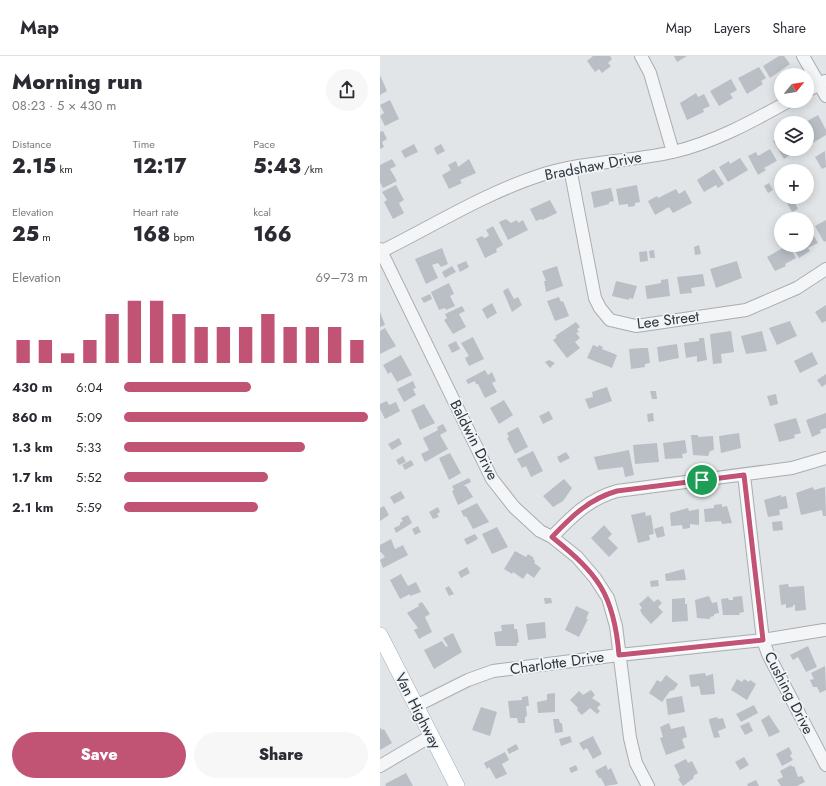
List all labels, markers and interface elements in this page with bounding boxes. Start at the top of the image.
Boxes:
text: Map [20,14,59,41]
text: Map [666,18,692,38]
text: Layers [714,18,750,38]
text: Share [772,18,806,38]
text: Morning run [12,65,143,97]
north arrow [774,68,814,108]
map controls [774,68,814,252]
button: share [326,69,368,111]
text: 08:23 · 5 × 430 m [12,96,116,115]
button: layers [774,116,814,156]
text: Distance [12,136,51,152]
text: Time [133,136,155,152]
text: Pace [253,136,275,152]
street label: Bradshaw Drive [543,146,644,186]
text: 2.15 [12,152,56,181]
text: 12:17 [133,152,186,181]
text: 5:43 [253,152,301,181]
text: km [56,161,73,177]
text: /km [301,161,323,177]
button: + [774,164,814,204]
text: Elevation [12,204,54,220]
text: Heart rate [133,204,179,220]
text: kcal [253,204,271,220]
button: − [774,212,814,252]
text: 25 [12,220,39,249]
text: 168 [133,220,170,249]
text: 166 [253,220,292,249]
text: m [39,229,51,245]
text: bpm [170,229,195,245]
text: Elevation [12,268,61,287]
text: 69–73 m [315,268,368,287]
street label: Lee Street [636,305,701,335]
text: 430 m [12,378,52,397]
text: 6:04 [76,378,103,397]
street label: Baldwin Drive [444,396,504,484]
text: 860 m [12,408,52,427]
text: 5:09 [76,408,103,427]
text: 1.3 km [12,438,53,457]
text: 5:33 [76,438,101,457]
pin [685,463,719,497]
text: 1.7 km [12,468,53,487]
text: 5:52 [76,468,102,487]
icon: arrive [691,469,713,491]
text: 2.1 km [12,498,53,517]
text: 5:59 [76,498,102,517]
street label: Charlotte Drive [508,645,606,680]
street label: Cushing Drive [759,648,819,738]
street label: Van Highway [389,669,447,753]
button: Save [12,732,186,778]
button: Share [194,732,368,778]

